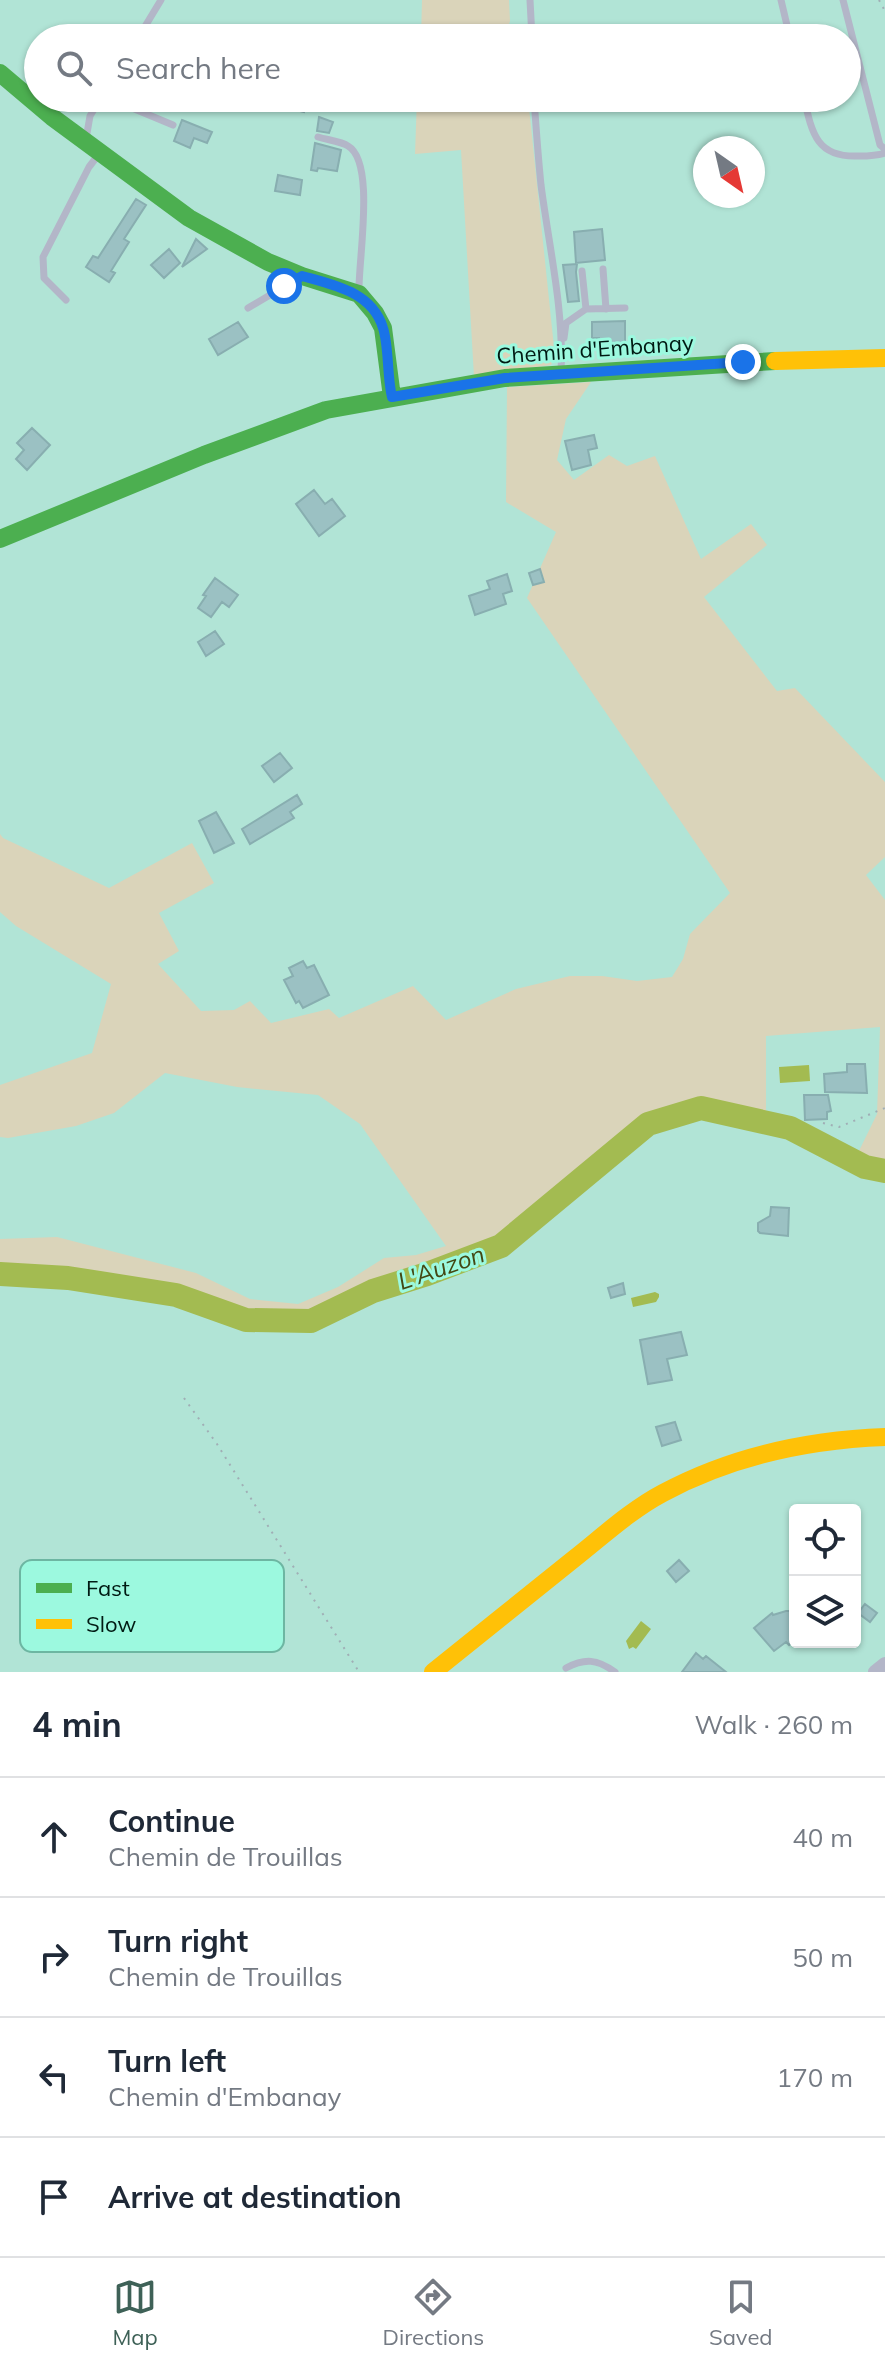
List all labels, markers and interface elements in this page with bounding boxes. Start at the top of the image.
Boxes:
search box [24,24,861,112]
icon: search [52,46,96,90]
text: Search here [116,49,281,87]
north arrow [693,136,765,208]
route start [266,268,302,304]
street label: Chemin d'Embanay [496,328,695,370]
route end [725,344,761,380]
water label: L'Auzon [394,1238,488,1296]
map controls [789,1504,861,1648]
button: locate [789,1504,861,1576]
legend [20,1560,284,1652]
text: Fast [86,1574,130,1602]
button: layers [789,1576,861,1648]
text: Slow [86,1610,136,1638]
text: 4 min [32,1703,122,1746]
text: Walk · 260 m [694,1708,853,1741]
text: Continue [108,1802,235,1840]
icon: ahead [32,1815,76,1859]
text: 40 m [792,1821,853,1854]
text: Chemin de Trouillas [108,1840,343,1873]
text: Turn right [108,1922,248,1960]
icon: right [32,1935,76,1979]
text: 50 m [792,1941,853,1974]
text: Chemin de Trouillas [108,1960,343,1993]
text: Turn left [108,2042,226,2080]
icon: left [32,2055,76,2099]
text: 170 m [777,2061,853,2094]
text: Chemin d'Embanay [108,2080,341,2113]
icon: arrive [32,2175,76,2219]
text: Arrive at destination [108,2178,402,2216]
tab: Map [112,2275,158,2351]
tab: Directions [383,2275,484,2351]
tab: Saved [709,2275,773,2351]

